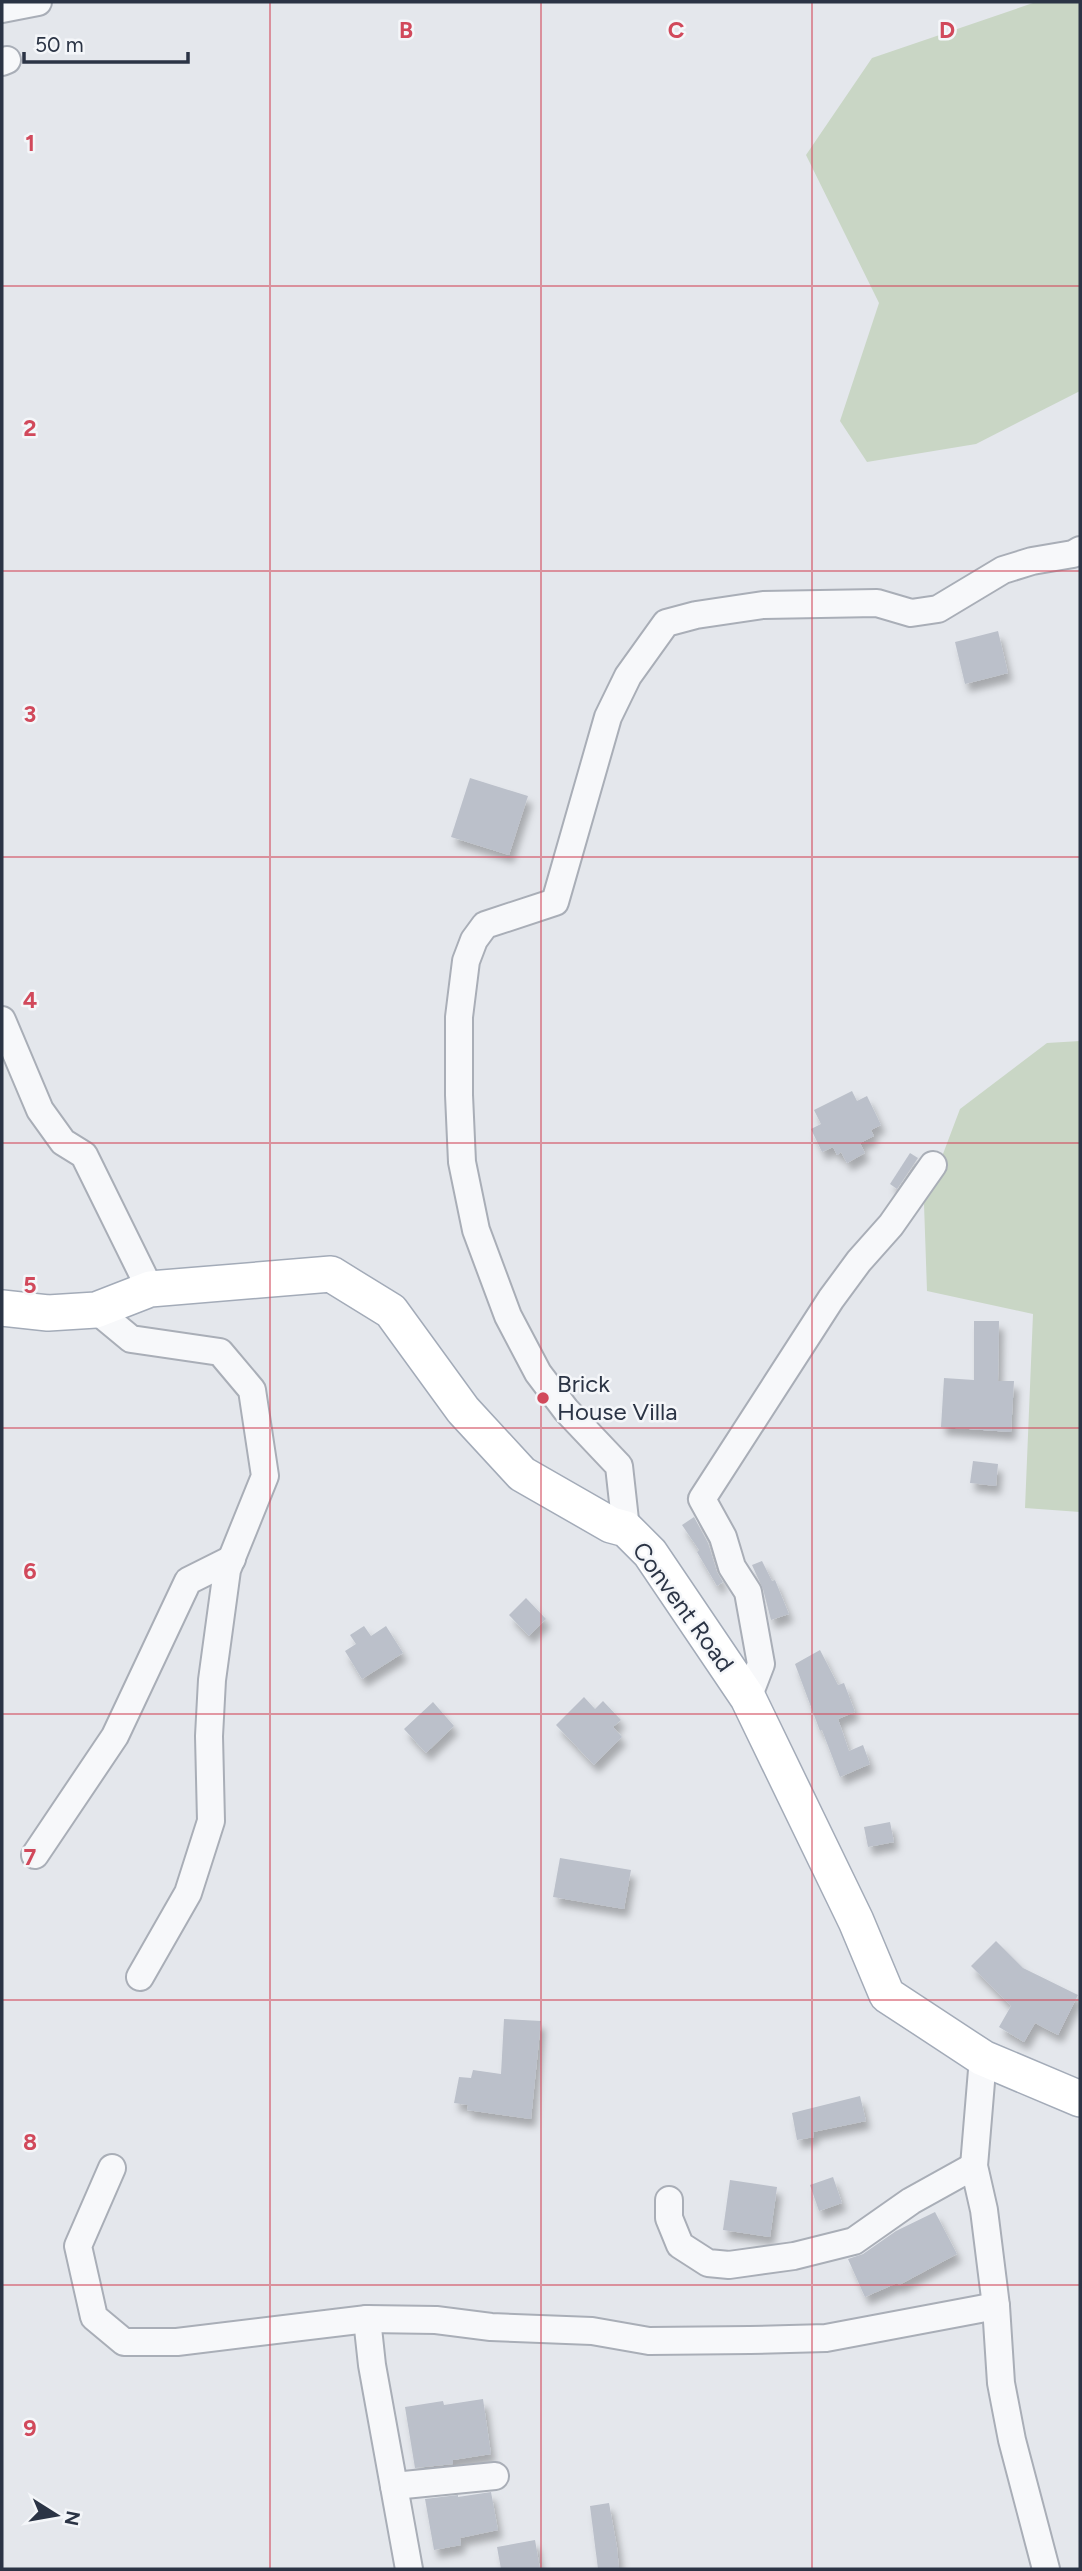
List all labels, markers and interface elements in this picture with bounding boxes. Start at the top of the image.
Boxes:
text: B [399,16,413,44]
text: C [668,16,685,44]
text: D [939,16,955,44]
scale bar [24,21,189,65]
text: 50 m [35,32,84,57]
text: 1 [25,129,35,157]
text: 2 [23,414,37,442]
text: 3 [24,700,36,728]
text: 4 [23,986,37,1014]
text: 5 [23,1271,37,1299]
place label: Brick House Villa [557,1369,678,1426]
marker: Brick House Villa [535,1390,551,1406]
street label: Convent Road [627,1536,740,1677]
text: 6 [23,1557,37,1585]
text: 7 [24,1843,37,1871]
text: 8 [23,2128,37,2156]
text: 9 [23,2414,37,2442]
north arrow [21,2480,91,2550]
text: N [60,2509,85,2528]

